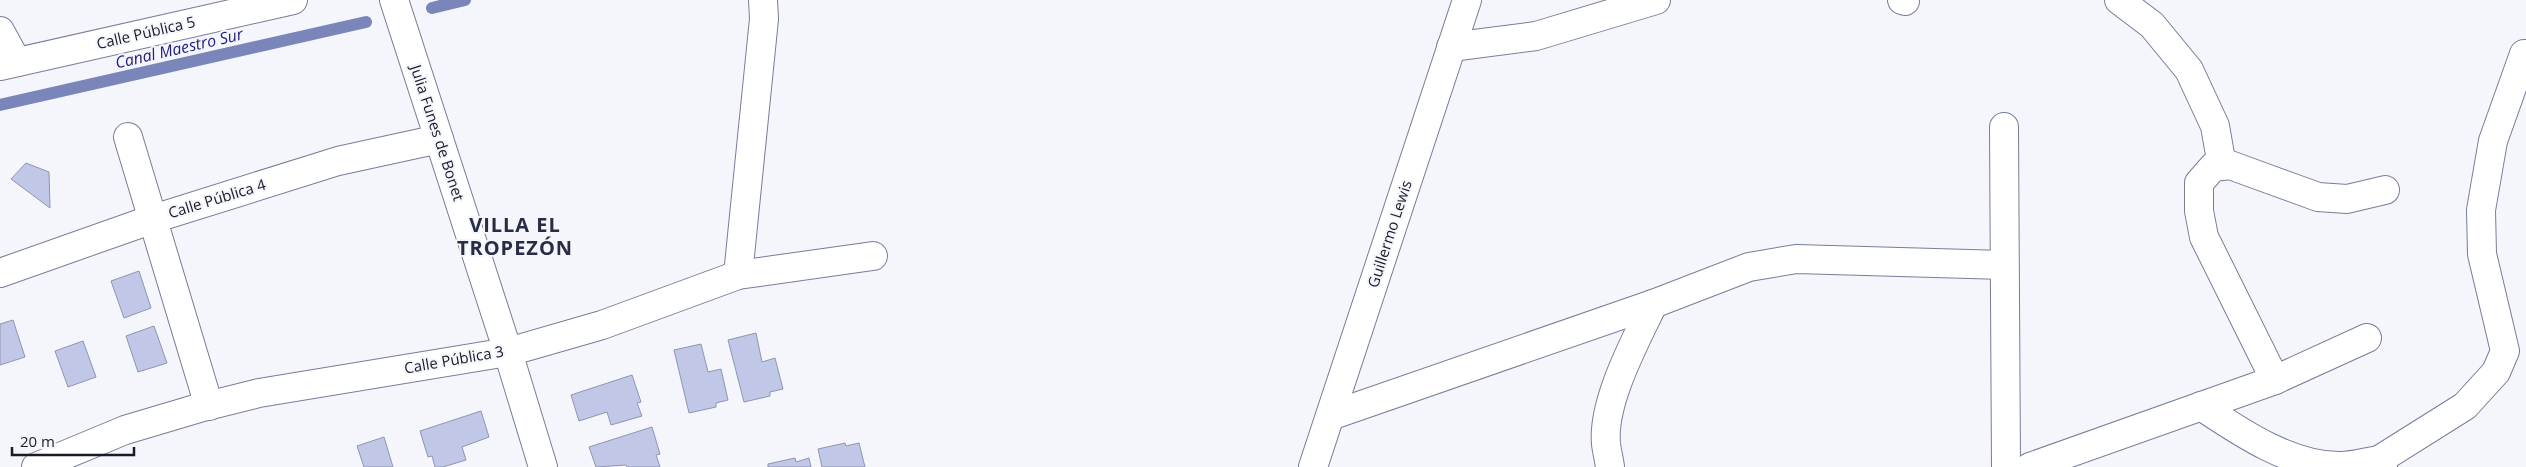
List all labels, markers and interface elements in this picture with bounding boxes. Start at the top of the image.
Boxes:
street label: Calle Pública 5 [94,11,197,53]
water label: Canal Maestro Sur [113,22,246,73]
street label: Julia Funes de Bonet [406,60,469,203]
street label: Calle Pública 4 [166,174,268,222]
street label: Guillermo Lewis [1362,178,1416,290]
district label: VILLA EL TROPEZÓN [457,211,573,261]
street label: Calle Pública 3 [403,340,505,378]
scale bar [12,424,135,456]
text: 20 m [20,431,55,451]

